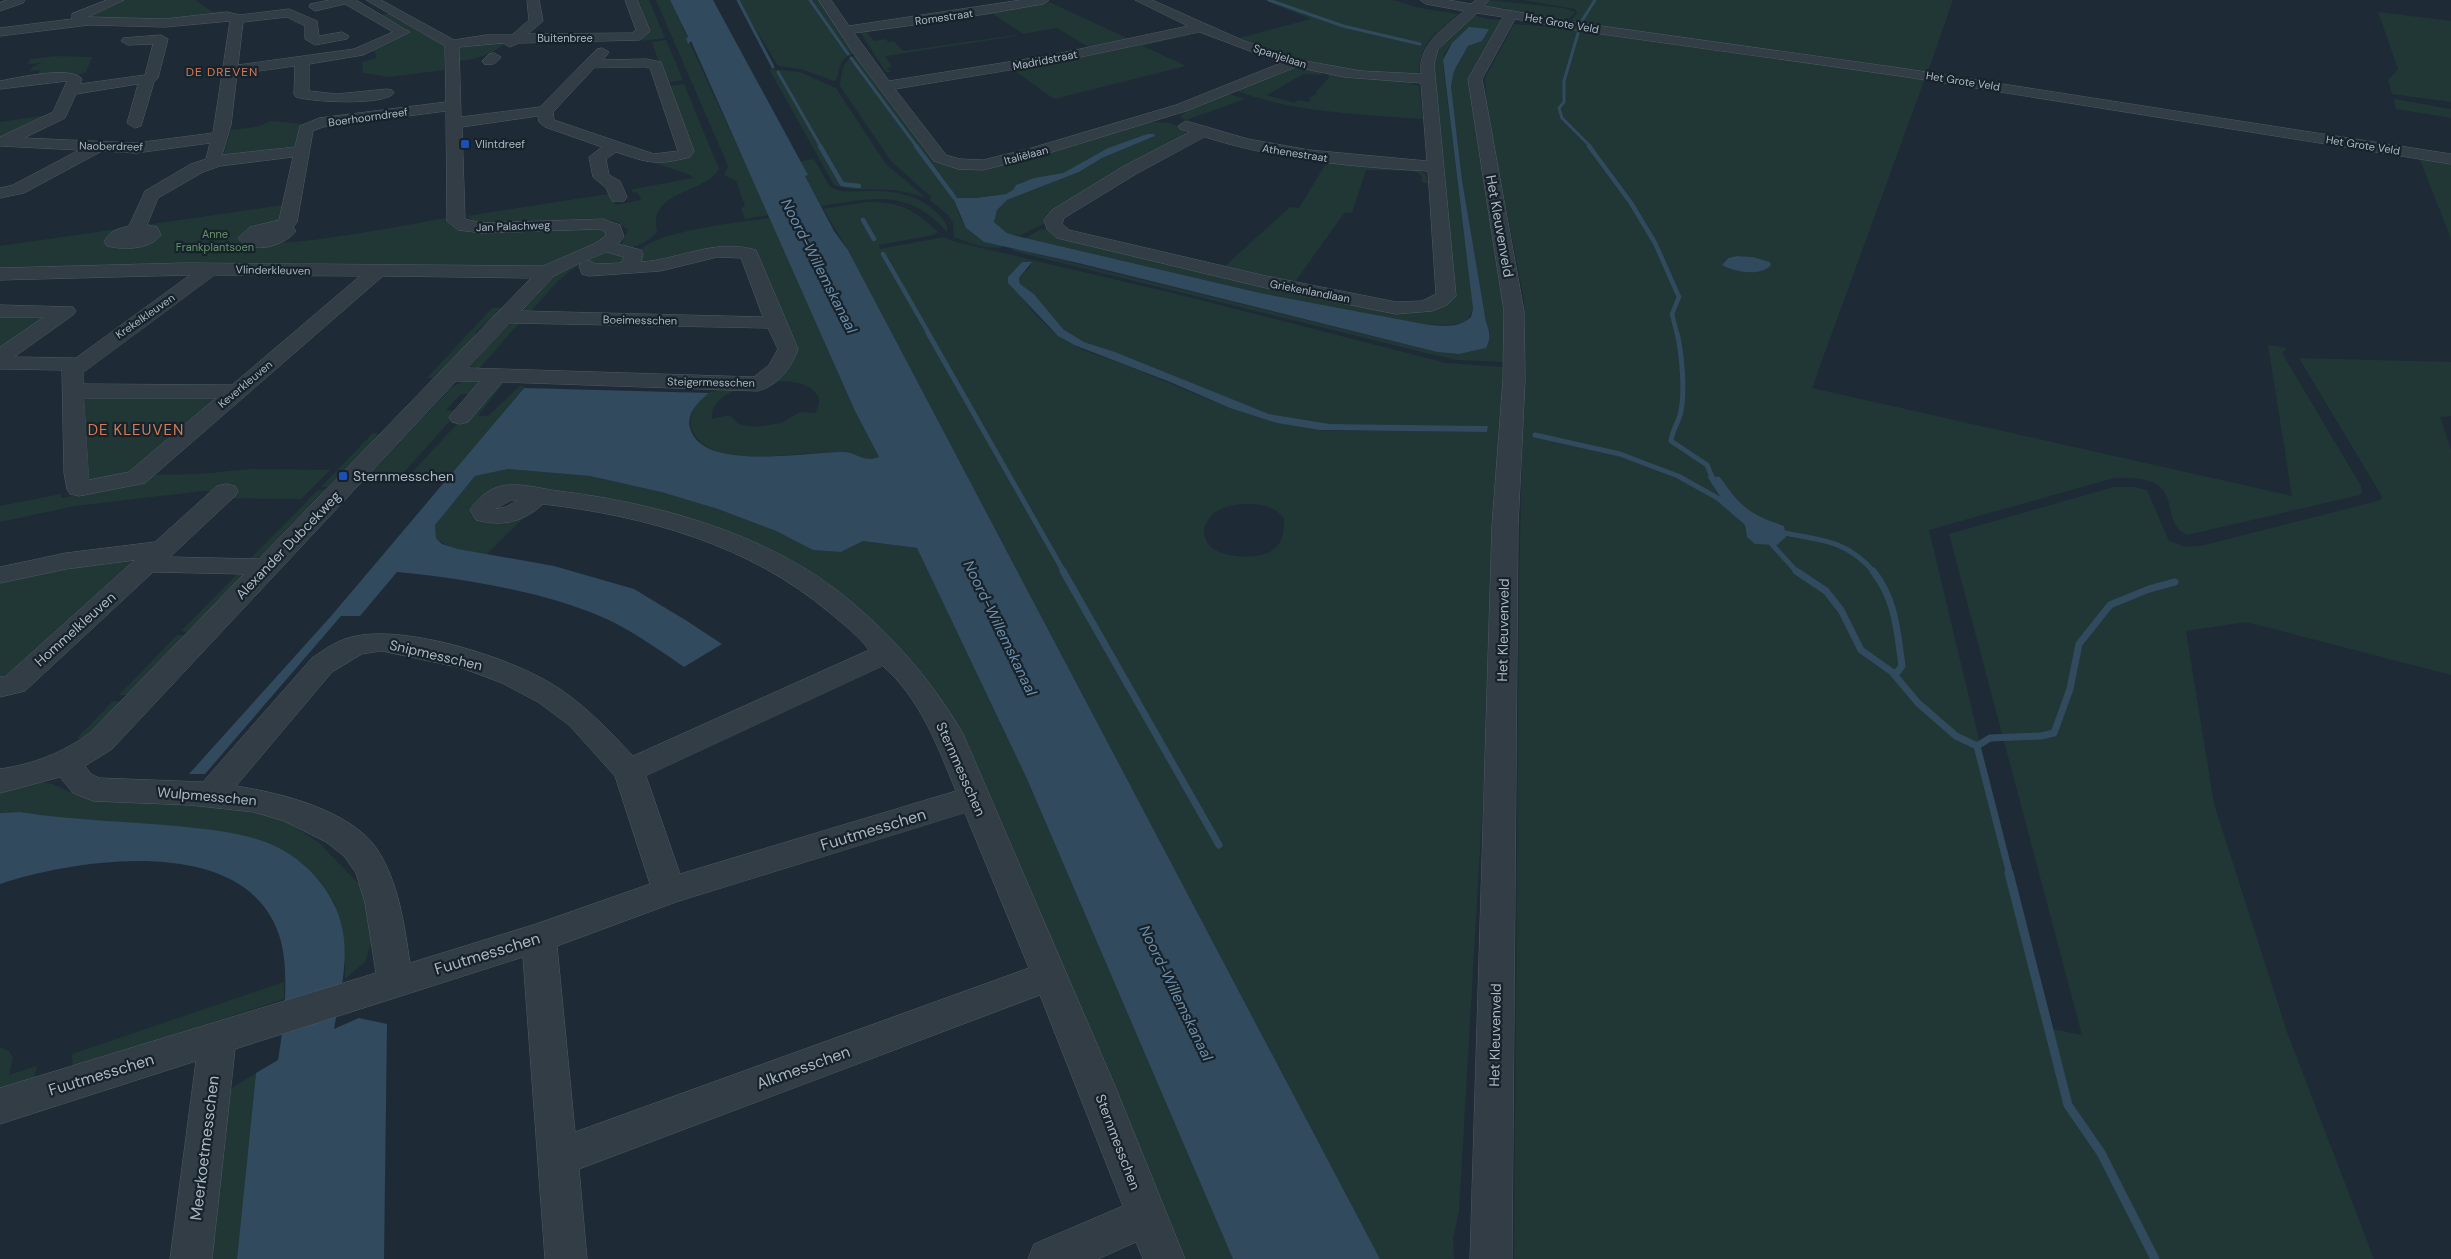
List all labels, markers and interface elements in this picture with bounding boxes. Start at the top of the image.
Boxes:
street label: Romestraat [914,6,974,28]
street label: Het Grote Veld [1524,10,1600,36]
street label: Buitenbree [537,31,593,45]
street label: Spanjelaan [1252,41,1308,71]
street label: Madridstraat [1012,47,1078,73]
district label: DE DREVEN [186,64,258,80]
street label: Het Grote Veld [1925,68,2001,94]
street label: Boerhoorndreef [327,104,409,130]
street label: Het Grote Veld [2325,132,2401,158]
place label: Vlintdreef [475,137,525,151]
street label: Naoberdreef [79,138,143,154]
marker: Vlintdreef [459,138,471,150]
street label: Athenestraat [1261,141,1329,165]
street label: Italiëlaan [1002,142,1050,168]
street label: Het Kleuvenveld [1482,173,1518,279]
water label: Noord-Willemskanaal [776,195,862,337]
street label: Jan Palachweg [476,218,550,234]
park label: Anne Frankplantsoen [176,227,254,254]
street label: Vlinderkleuven [236,262,310,278]
street label: Griekenlandlaan [1269,276,1351,306]
street label: Krekelkleuven [113,290,177,342]
street label: Boeimesschen [603,312,677,328]
street label: Keverkleuven [215,357,275,411]
street label: Steigermesschen [667,374,755,390]
district label: DE KLEUVEN [88,420,184,440]
place label: Sternmesschen [353,467,454,485]
marker: Sternmesschen [337,470,349,482]
street label: Alexander Dubcekweg [232,487,345,603]
water label: Noord-Willemskanaal [958,557,1042,700]
street label: Het Kleuvenveld [1493,578,1513,682]
street label: Hommelkleuven [31,588,119,670]
street label: Snipmesschen [388,636,484,674]
street label: Sternmesschen [932,719,990,819]
street label: Wulpmesschen [157,783,257,809]
street label: Fuutmesschen [818,803,928,855]
water label: Noord-Willemskanaal [1134,922,1218,1065]
street label: Fuutmesschen [432,927,542,979]
street label: Het Kleuvenveld [1485,983,1505,1087]
street label: Alkmesschen [753,1041,853,1094]
street label: Fuutmesschen [46,1048,156,1100]
street label: Meerkoetmesschen [185,1074,224,1222]
street label: Sternmesschen [1091,1092,1145,1192]

